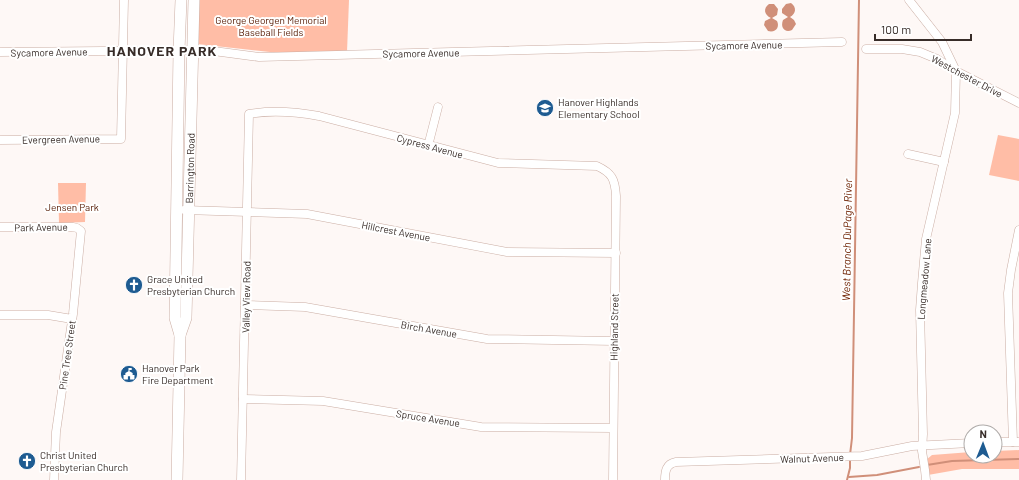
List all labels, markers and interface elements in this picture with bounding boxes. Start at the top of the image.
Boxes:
park label: George Georgen Memorial Baseball Fields [215,14,327,38]
scale bar [875,16,971,42]
text: 100 m [881,22,911,36]
street label: Sycamore Avenue [705,38,783,52]
district label: HANOVER PARK [107,42,217,59]
street label: Sycamore Avenue [10,45,88,59]
street label: Sycamore Avenue [382,46,460,60]
street label: Westchester Drive [929,52,1005,100]
place label: Hanover Highlands Elementary School [558,96,639,120]
school or university icon: Hanover Highlands Elementary School [535,98,555,118]
street label: Cypress Avenue [395,131,465,161]
street label: Evergreen Avenue [22,132,100,146]
street label: Barrington Road [183,133,197,203]
water label: West Branch DuPage River [839,178,854,301]
park label: Jensen Park [45,201,99,213]
street label: Hillcrest Avenue [361,218,431,244]
street label: Park Avenue [14,221,68,233]
street label: Longmeadow Lane [914,238,934,320]
street label: Valley View Road [239,261,253,333]
place label: Grace United Presbyterian Church [147,273,235,297]
church icon: Grace United Presbyterian Church [124,275,144,295]
street label: Highland Street [607,293,621,361]
street label: Birch Avenue [400,318,458,340]
street label: Pine Tree Street [56,319,78,390]
place label: Hanover Park Fire Department [142,362,214,386]
public building icon: Hanover Park Fire Department [119,364,139,384]
street label: Spruce Avenue [395,407,461,429]
north arrow [963,424,1003,464]
text: N [979,427,987,440]
place label: Christ United Presbyterian Church [40,449,128,473]
church icon: Christ United Presbyterian Church [17,451,37,471]
street label: Walnut Avenue [780,451,844,465]

